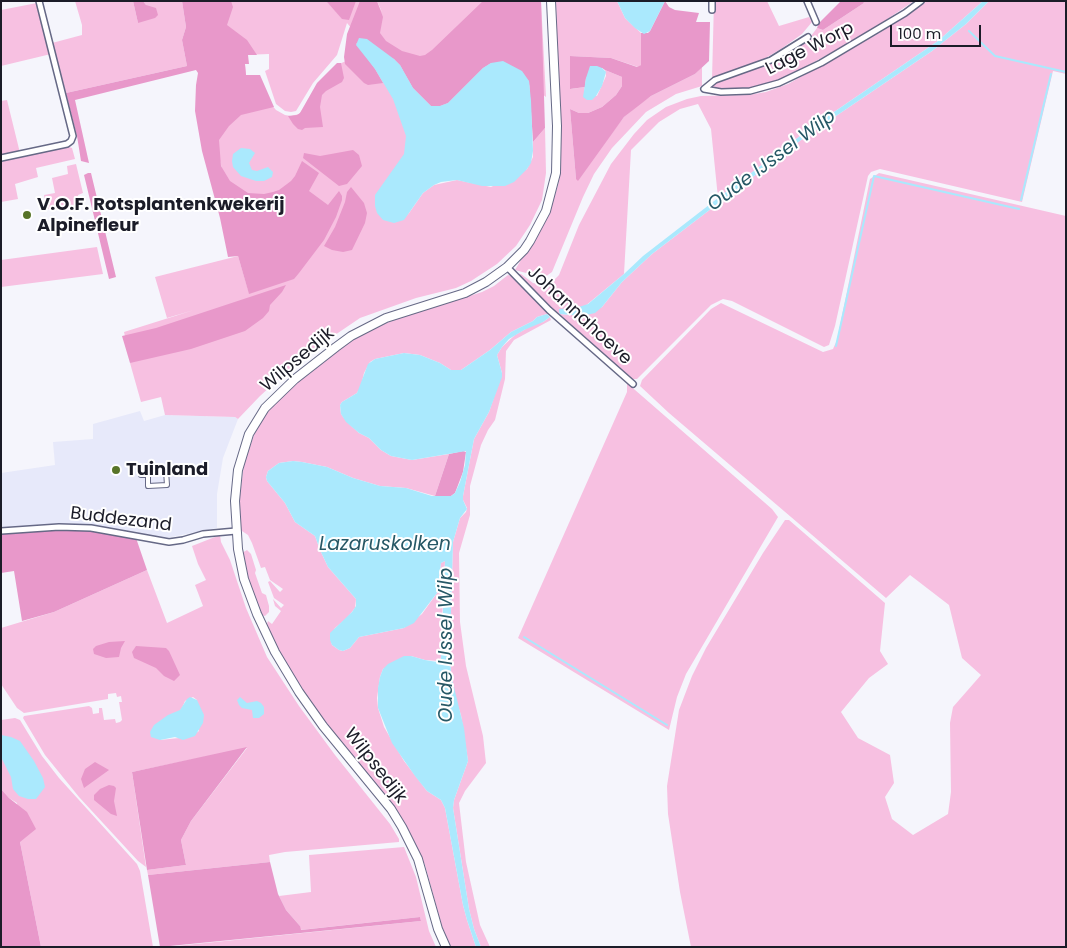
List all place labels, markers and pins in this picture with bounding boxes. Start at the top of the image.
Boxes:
place label: V.O.F. Rotsplantenkwekerij Alpinefleur [37,194,284,236]
marker: V.O.F. Rotsplantenkwekerij Alpinefleur [21,209,33,221]
place label: Tuinland [126,459,208,481]
marker: Tuinland [110,464,122,476]

